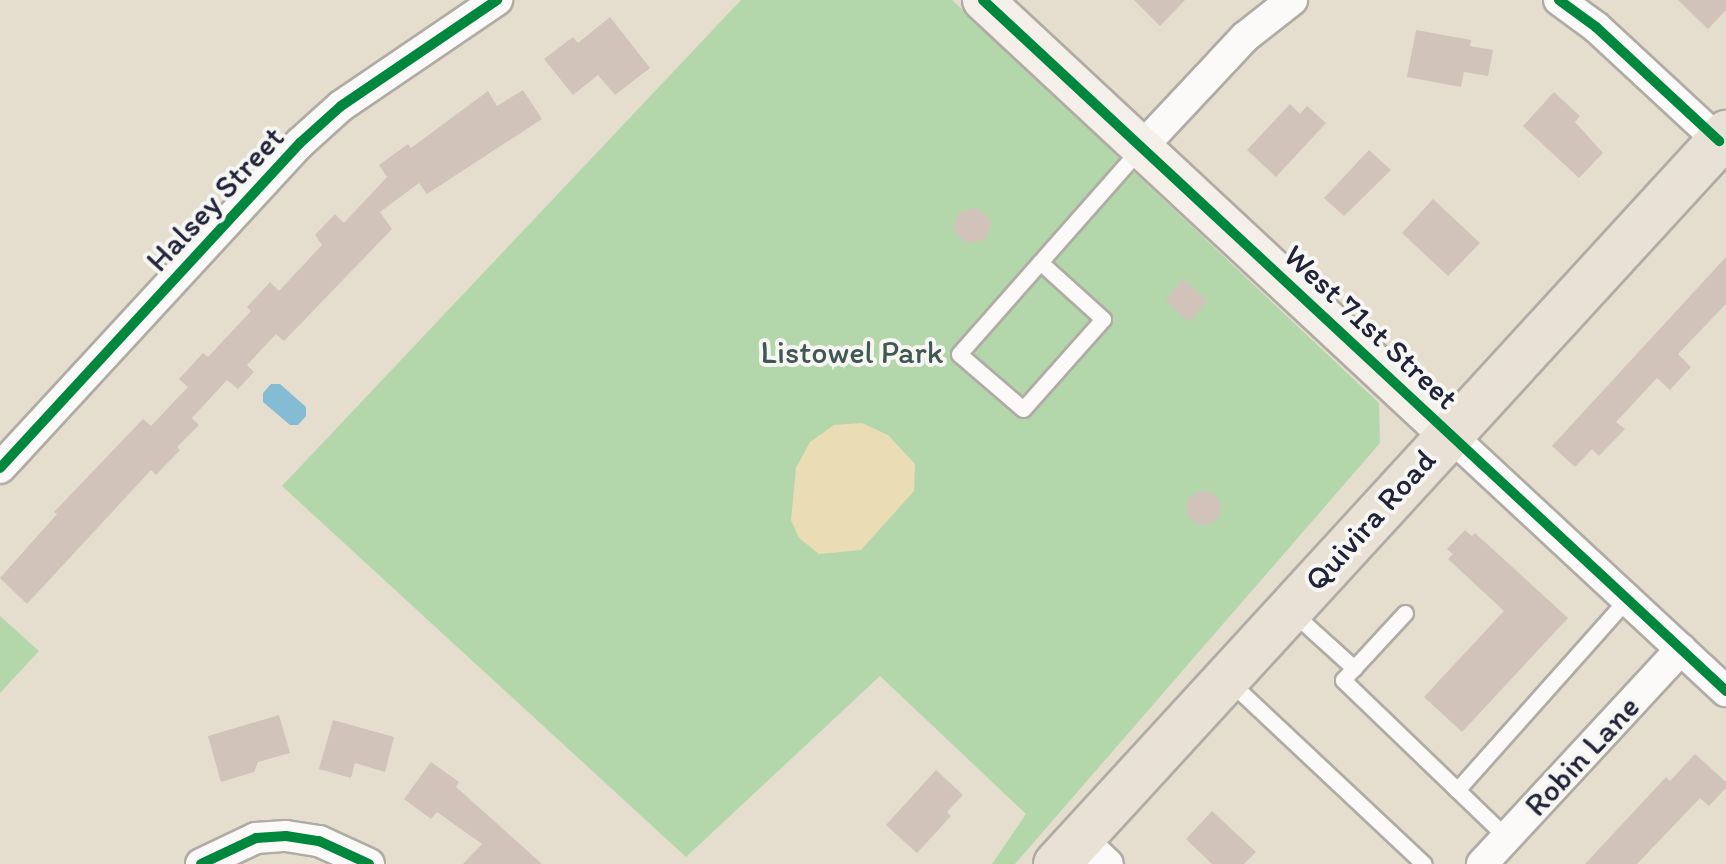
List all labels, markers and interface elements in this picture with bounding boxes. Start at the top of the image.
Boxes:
street label: Halsey Street [138,119,292,279]
street label: West 71st Street [1276,237,1466,417]
park label: Listowel Park [760,333,944,371]
street label: Quivira Road [1297,441,1443,599]
street label: Robin Lane [1517,688,1647,824]

